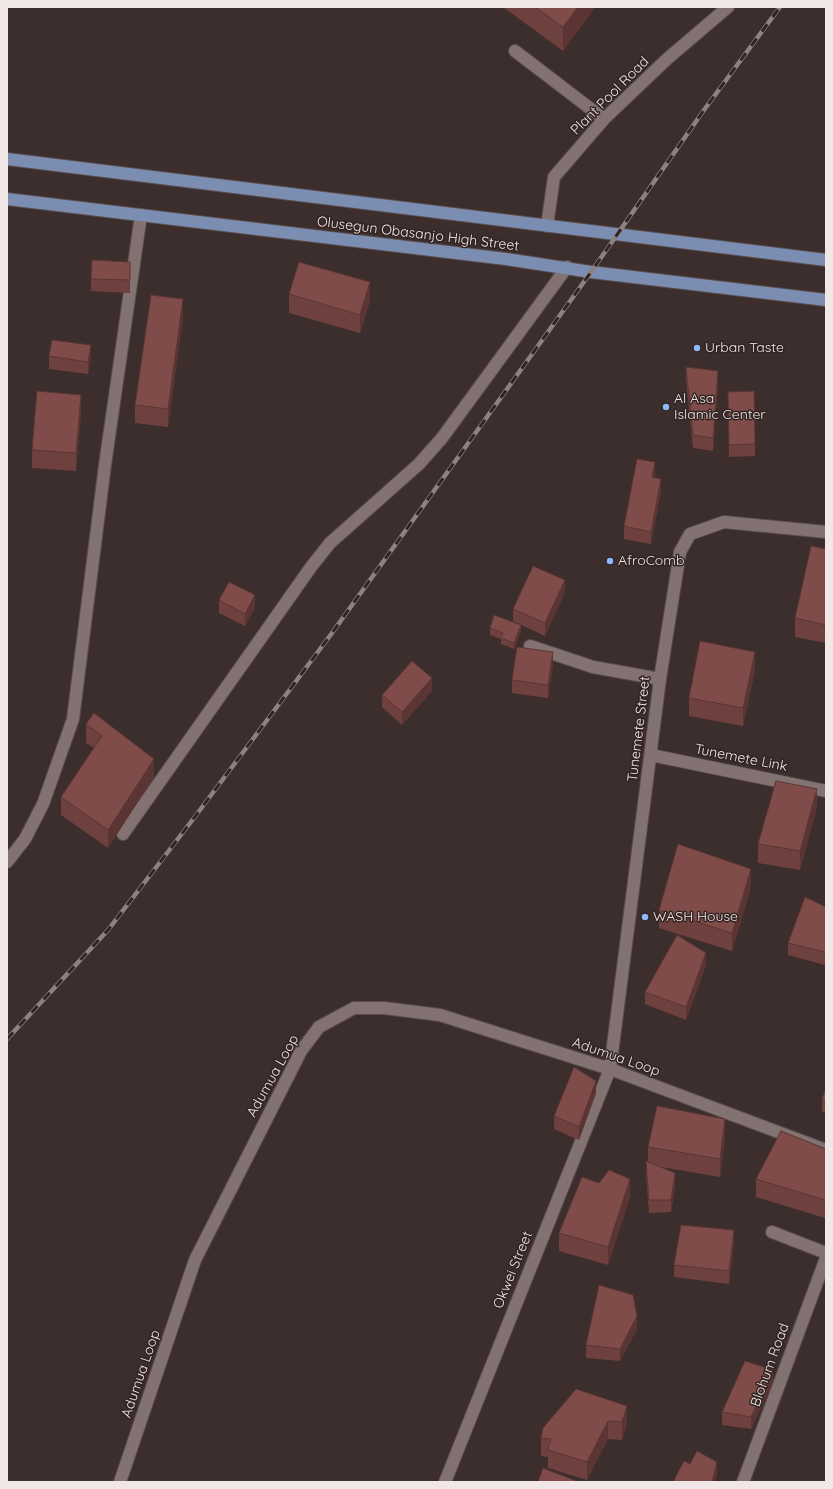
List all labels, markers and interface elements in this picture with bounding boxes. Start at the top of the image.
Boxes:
street label: Plant Pool Road [567,53,653,139]
street label: Olusegun Obasanjo High Street [316,213,520,255]
place label: Urban Taste [705,340,784,356]
marker: Urban Taste [692,343,702,353]
place label: Al Asa Islamic Center [674,391,766,424]
marker: Al Asa Islamic Center [661,402,671,412]
place label: AfroComb [618,553,684,569]
marker: AfroComb [605,556,615,566]
street label: Tunemete Street [624,675,654,783]
street label: Tunemete Link [693,741,789,775]
place label: WASH House [653,909,738,925]
marker: WASH House [640,912,650,922]
street label: Adumua Loop [243,1032,303,1120]
street label: Adumua Loop [570,1034,662,1080]
street label: Okwei Street [490,1229,536,1311]
street label: Blohum Road [747,1321,793,1409]
street label: Adumua Loop [118,1328,164,1420]

